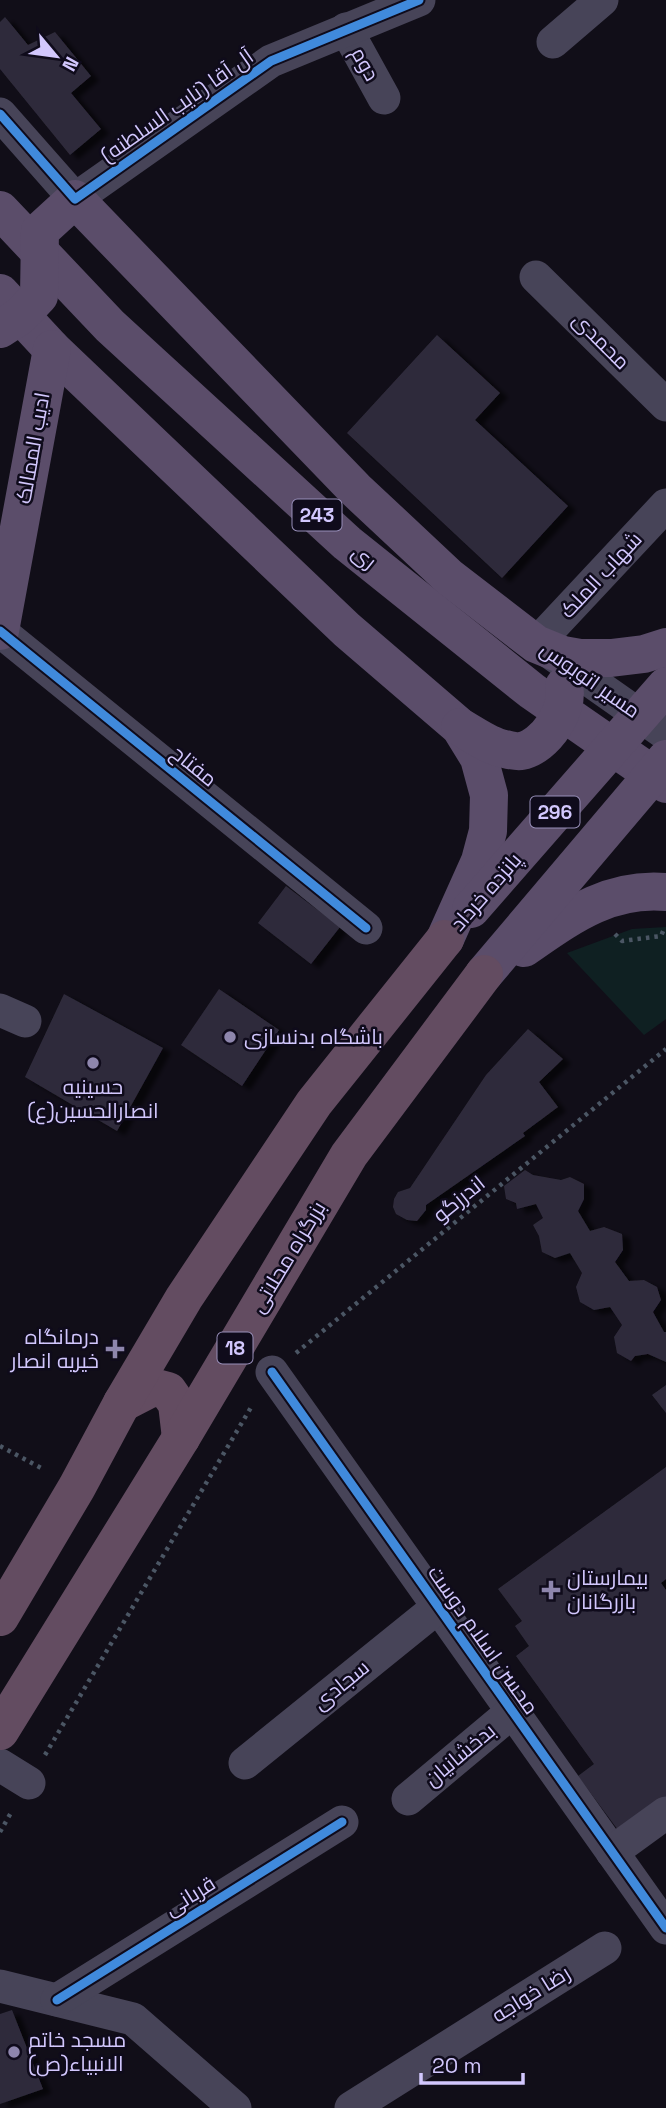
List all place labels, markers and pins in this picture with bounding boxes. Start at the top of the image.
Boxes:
place label: باشگاه بدنسازی [244,1023,383,1050]
marker: باشگاه بدنسازی [222,1029,238,1045]
marker: حسینیه انصارالحسین(ع) [85,1055,101,1071]
place label: حسینیه انصارالحسین(ع) [27,1073,159,1125]
place label: درمانگاه خیریه انصار [10,1323,99,1374]
marker: درمانگاه خیریه انصار [105,1339,125,1359]
place label: بیمارستان بازرگانان [567,1564,648,1615]
marker: بیمارستان بازرگانان [541,1580,561,1600]
place label: مسجد خاتم الانبیاء(ص) [28,2026,126,2077]
marker: مسجد خاتم الانبیاء(ص) [6,2044,22,2060]

